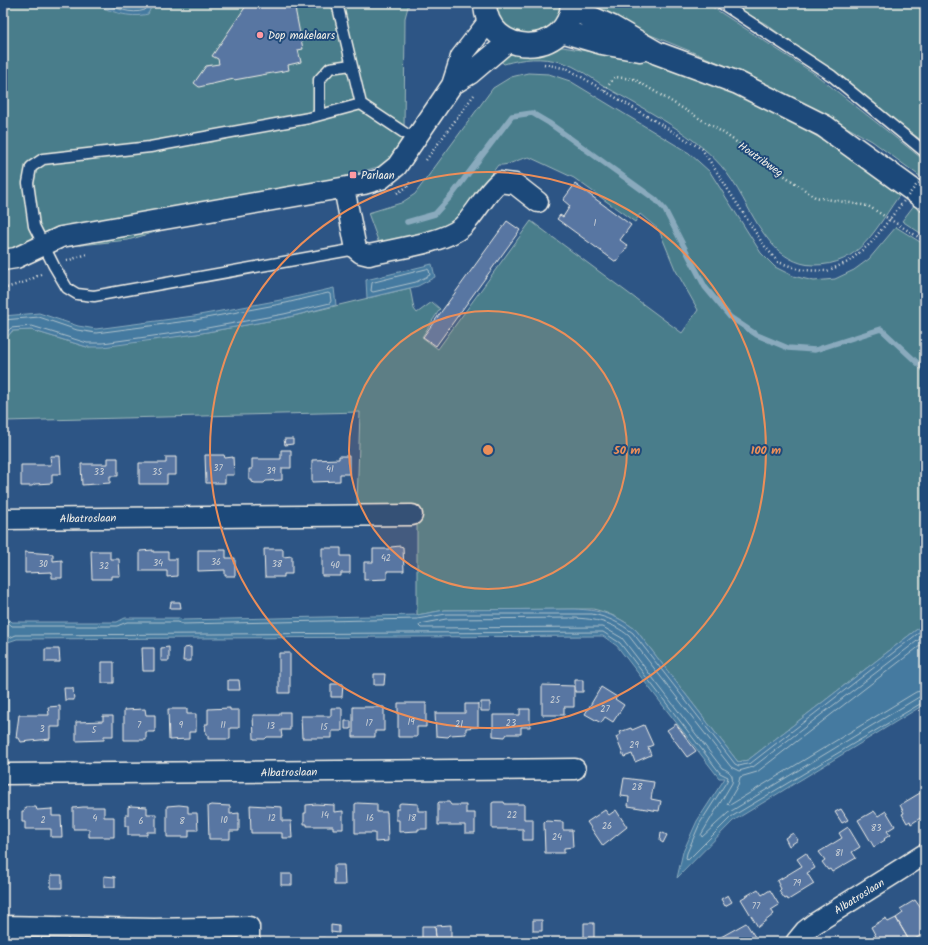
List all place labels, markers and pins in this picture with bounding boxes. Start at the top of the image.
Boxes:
place label: Dop makelaars [268,27,335,45]
marker: Dop makelaars [255,30,265,40]
place label: Parlaan [361,167,395,185]
marker: Parlaan [348,170,358,180]
centre of rings [481,443,495,457]

